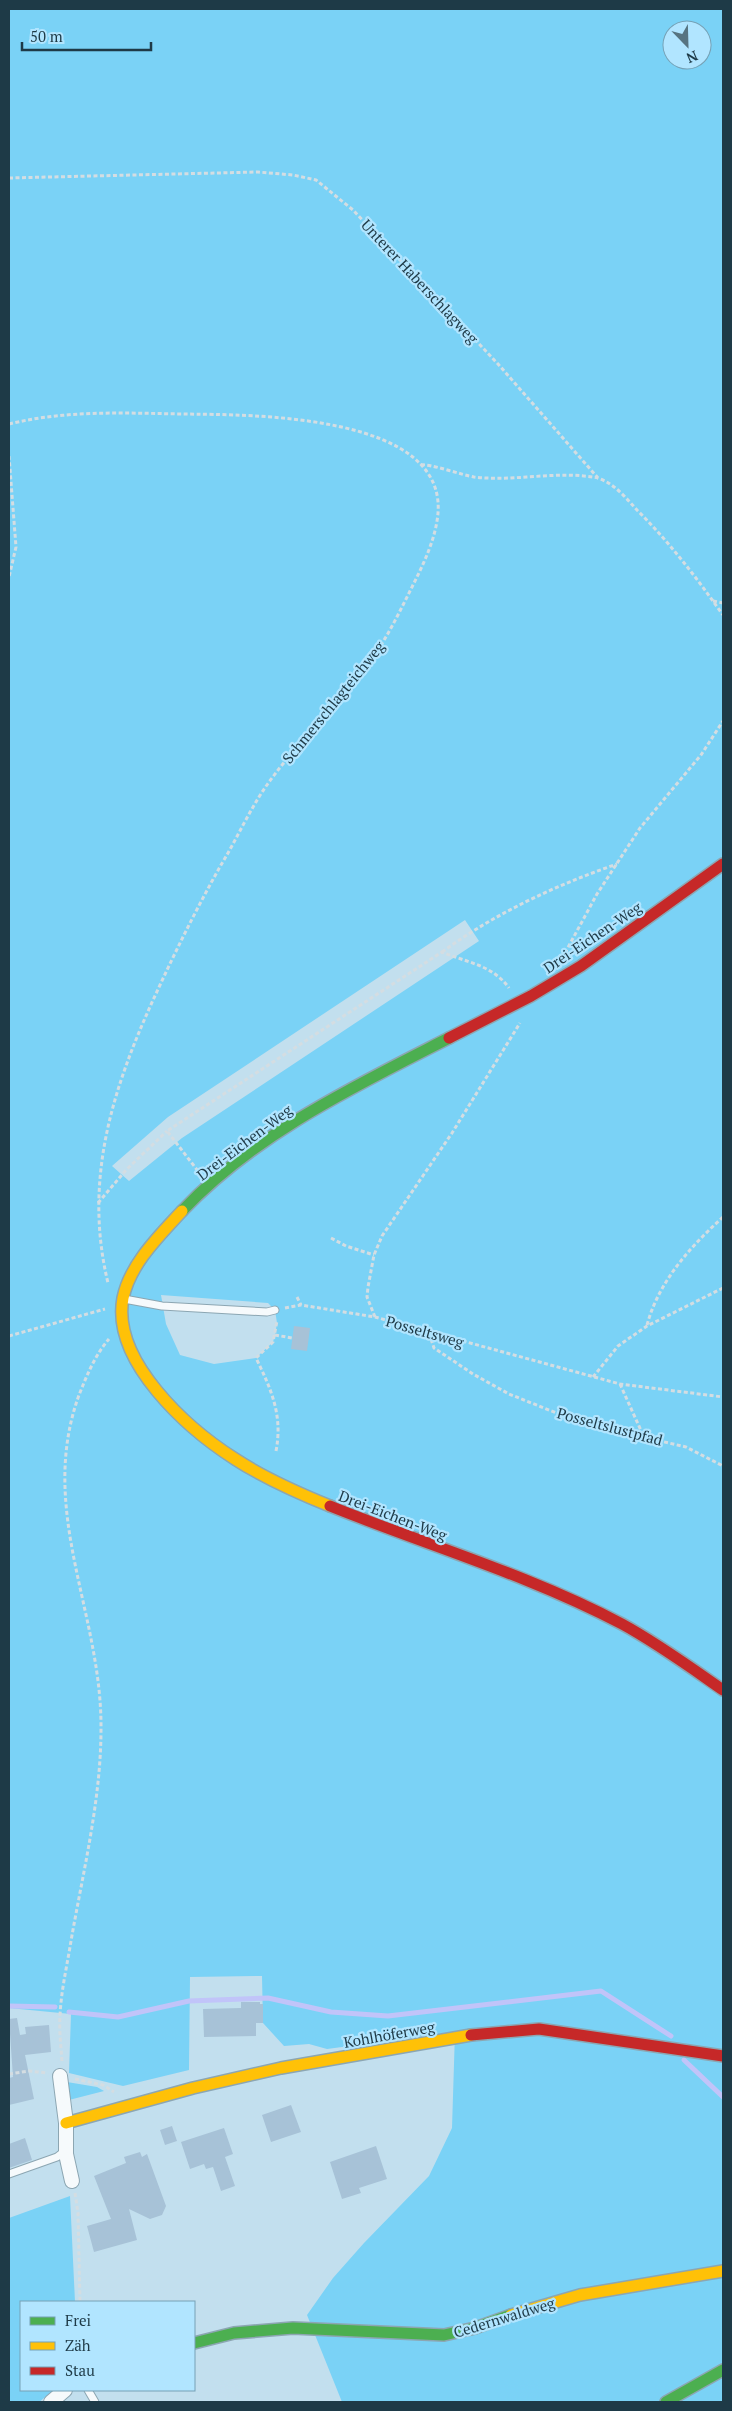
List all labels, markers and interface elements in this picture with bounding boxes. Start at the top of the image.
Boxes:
scale bar [22,20,151,52]
north arrow [662,20,712,70]
text: 50 m [30,26,63,46]
text: N [683,47,701,68]
street label: Unterer Haberschlagweg [357,214,484,348]
street label: Schmerschlagteichweg [277,636,389,767]
street label: Drei-Eichen-Weg [539,896,646,977]
street label: Drei-Eichen-Weg [192,1099,297,1184]
street label: Posseltsweg [384,1310,467,1352]
street label: Posseltslustpfad [555,1402,665,1450]
street label: Drei-Eichen-Weg [336,1485,451,1545]
street label: Kohlhöferweg [342,2016,437,2052]
street label: Cedernwaldweg [451,2292,558,2342]
legend [20,2301,195,2391]
text: Frei [65,2310,91,2330]
text: Zäh [65,2335,91,2355]
text: Stau [65,2360,95,2380]

